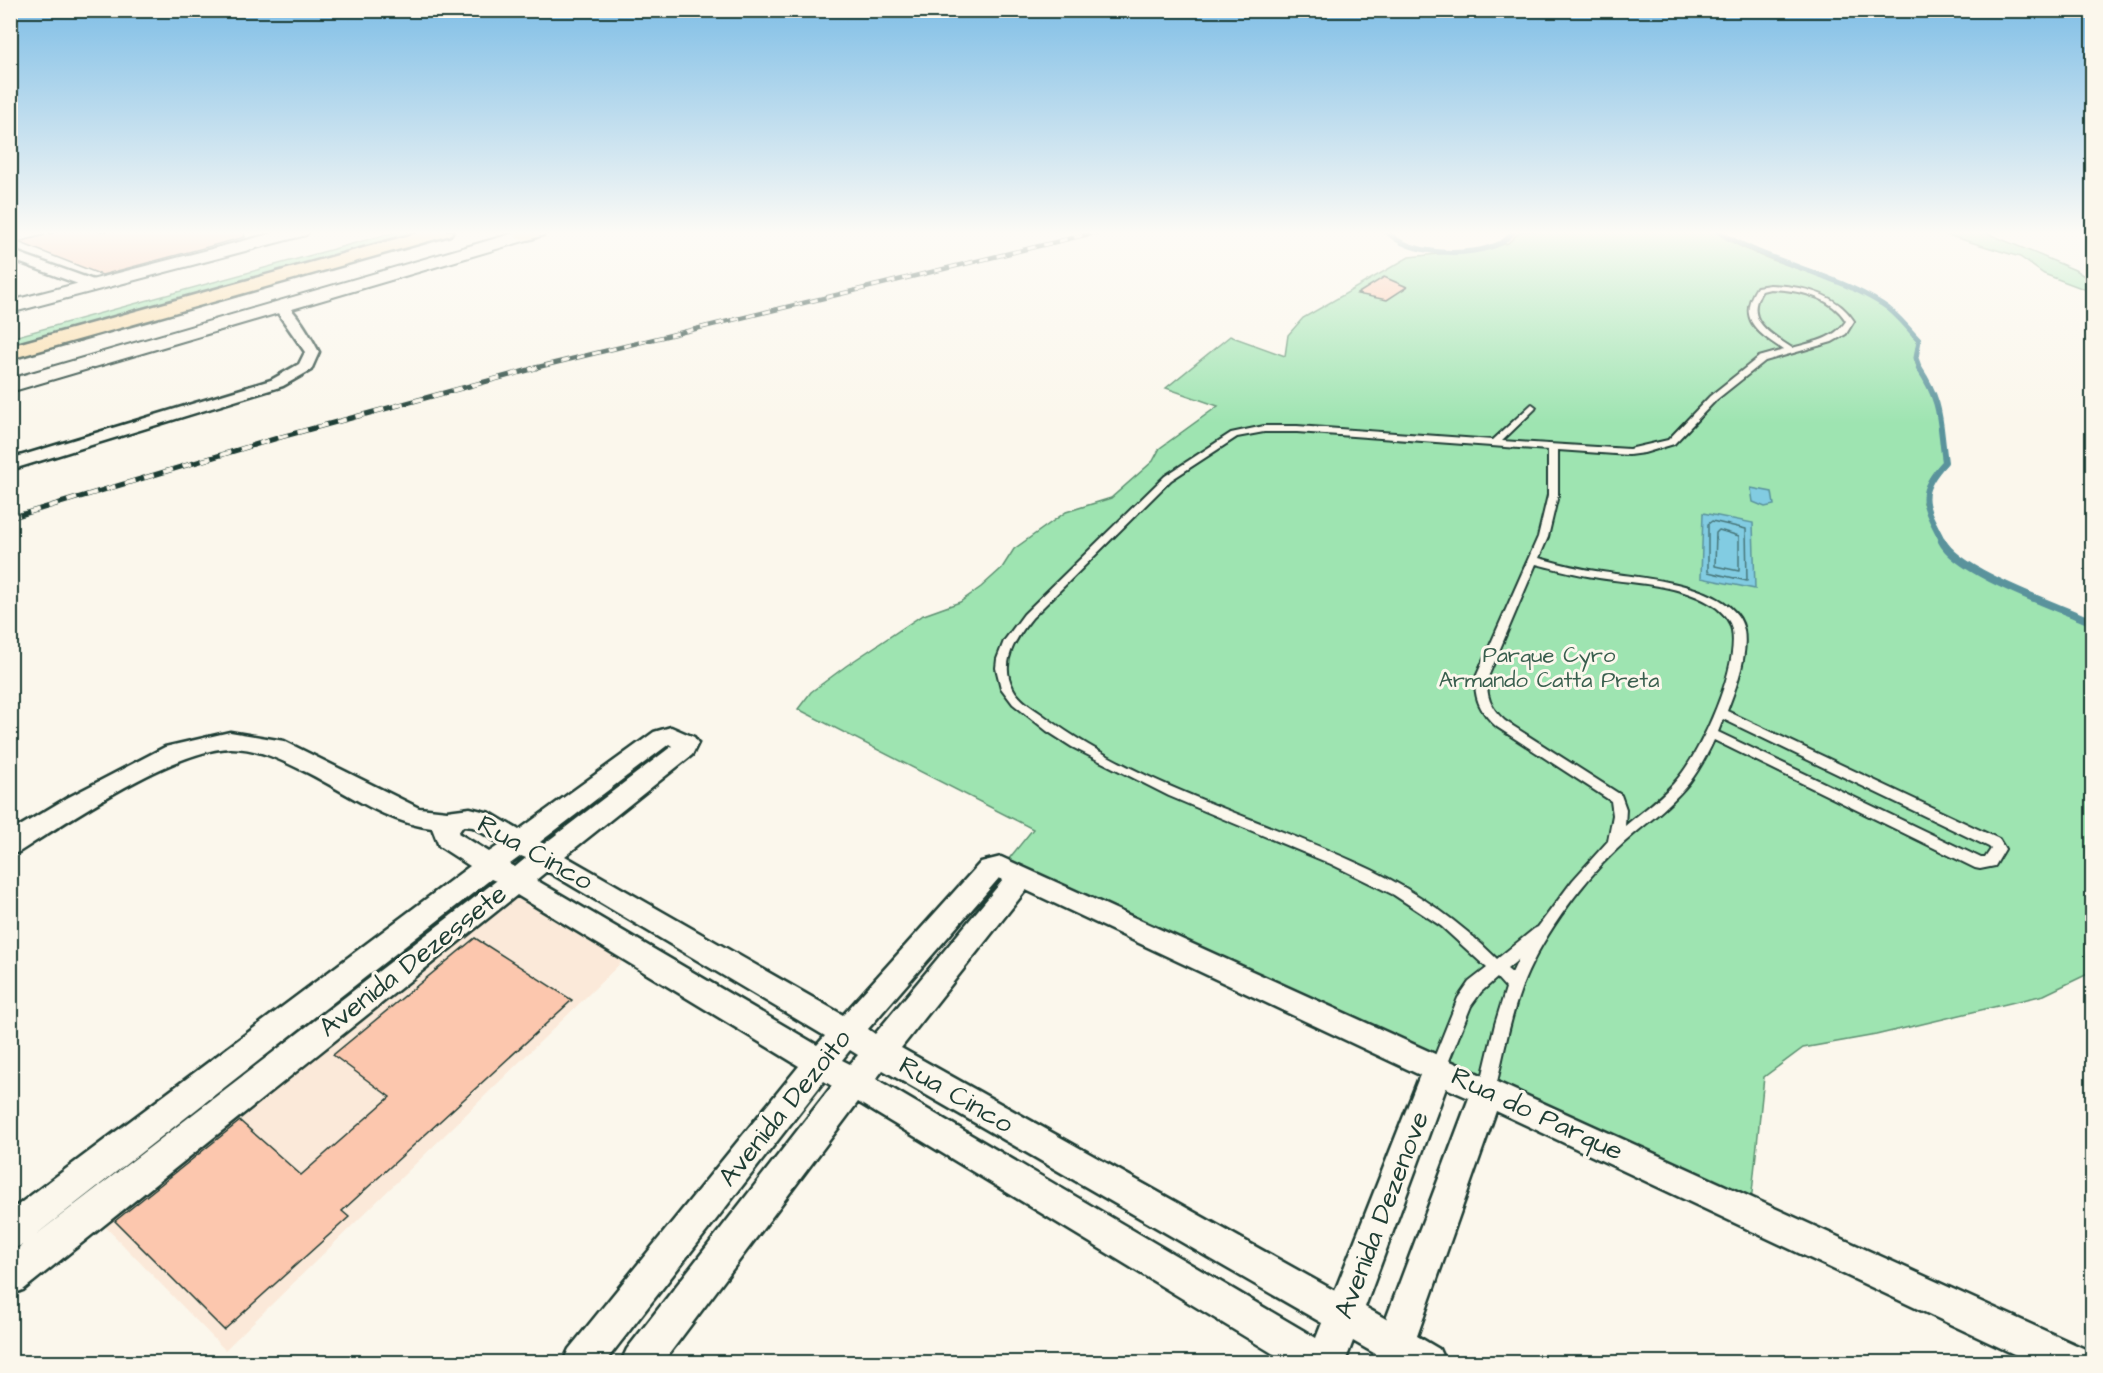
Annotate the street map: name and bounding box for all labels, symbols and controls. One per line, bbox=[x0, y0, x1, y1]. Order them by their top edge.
park label: Parque Cyro Armando Catta Preta bbox=[1439, 640, 1659, 696]
street label: Rua Cinco bbox=[470, 806, 600, 900]
street label: Avenida Dezessete bbox=[311, 875, 515, 1047]
street label: Avenida Dezoito bbox=[710, 1021, 860, 1195]
street label: Rua Cinco bbox=[892, 1047, 1020, 1143]
street label: Rua do Parque bbox=[1445, 1058, 1629, 1170]
street label: Avenida Dezenove bbox=[1325, 1106, 1439, 1324]

